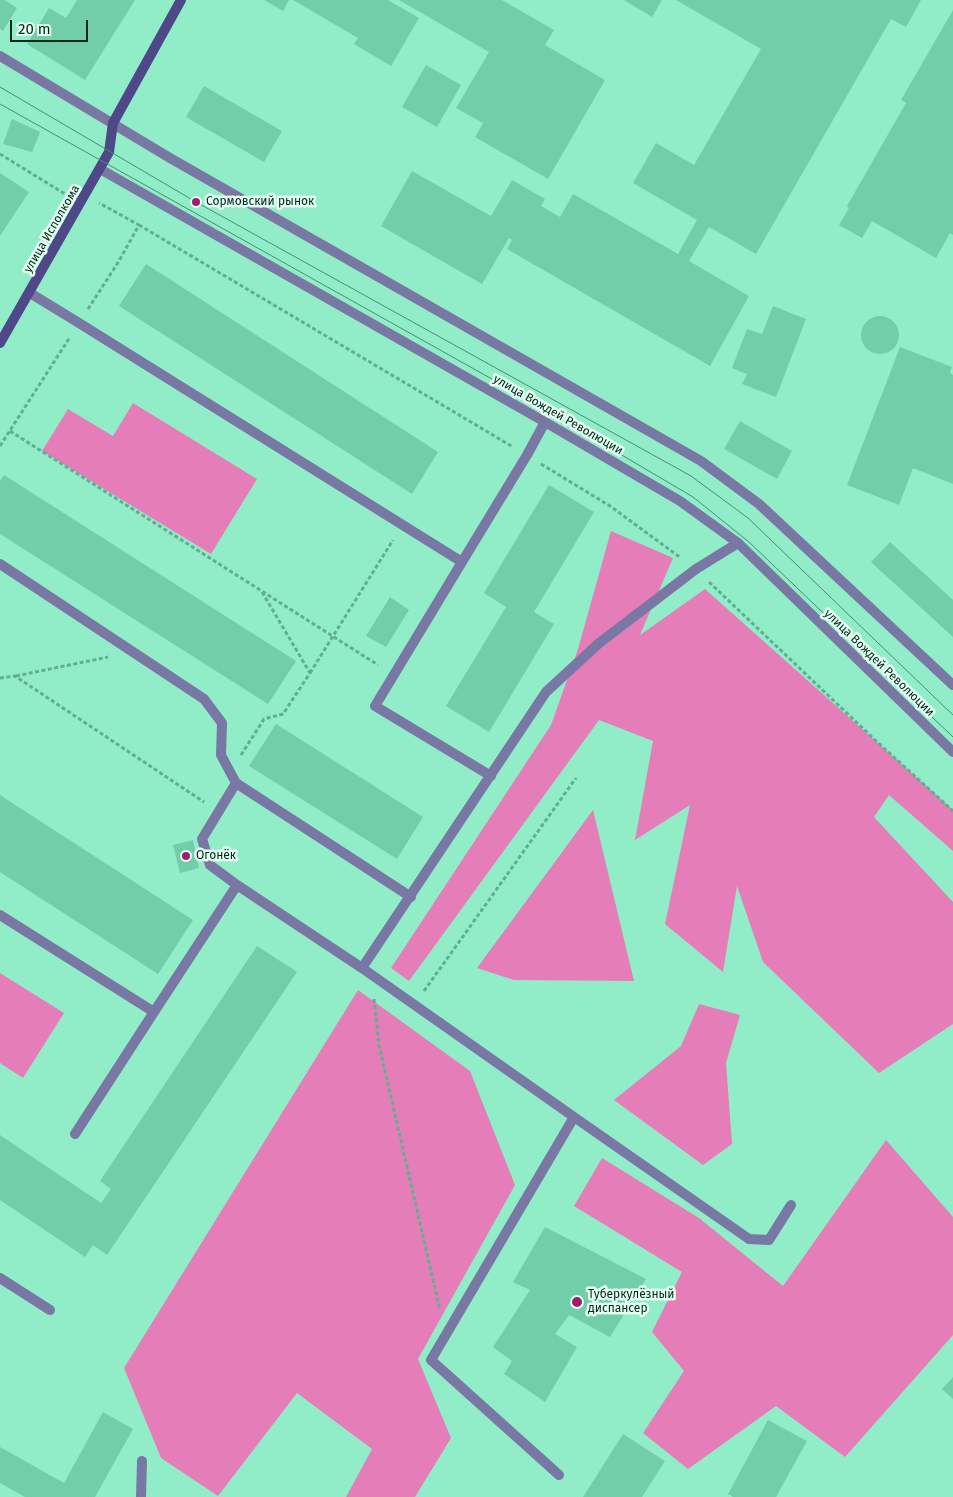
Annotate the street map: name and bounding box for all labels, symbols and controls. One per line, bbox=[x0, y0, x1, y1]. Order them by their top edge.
scale bar bbox=[12, 10, 90, 42]
text: 20 m bbox=[18, 20, 51, 38]
street label: улица Исполкома bbox=[21, 182, 83, 276]
place label: Сормовский рынок bbox=[206, 195, 314, 209]
marker: Сормовский рынок bbox=[190, 196, 202, 208]
street label: улица Вождей Революции bbox=[491, 372, 625, 458]
street label: улица Вождей Революции bbox=[821, 607, 937, 719]
place label: Огонёк bbox=[196, 849, 236, 863]
marker: Огонёк bbox=[180, 850, 192, 862]
place label: Туберкулёзный диспансер bbox=[588, 1288, 675, 1316]
marker: Туберкулёзный диспансер bbox=[570, 1295, 584, 1309]

